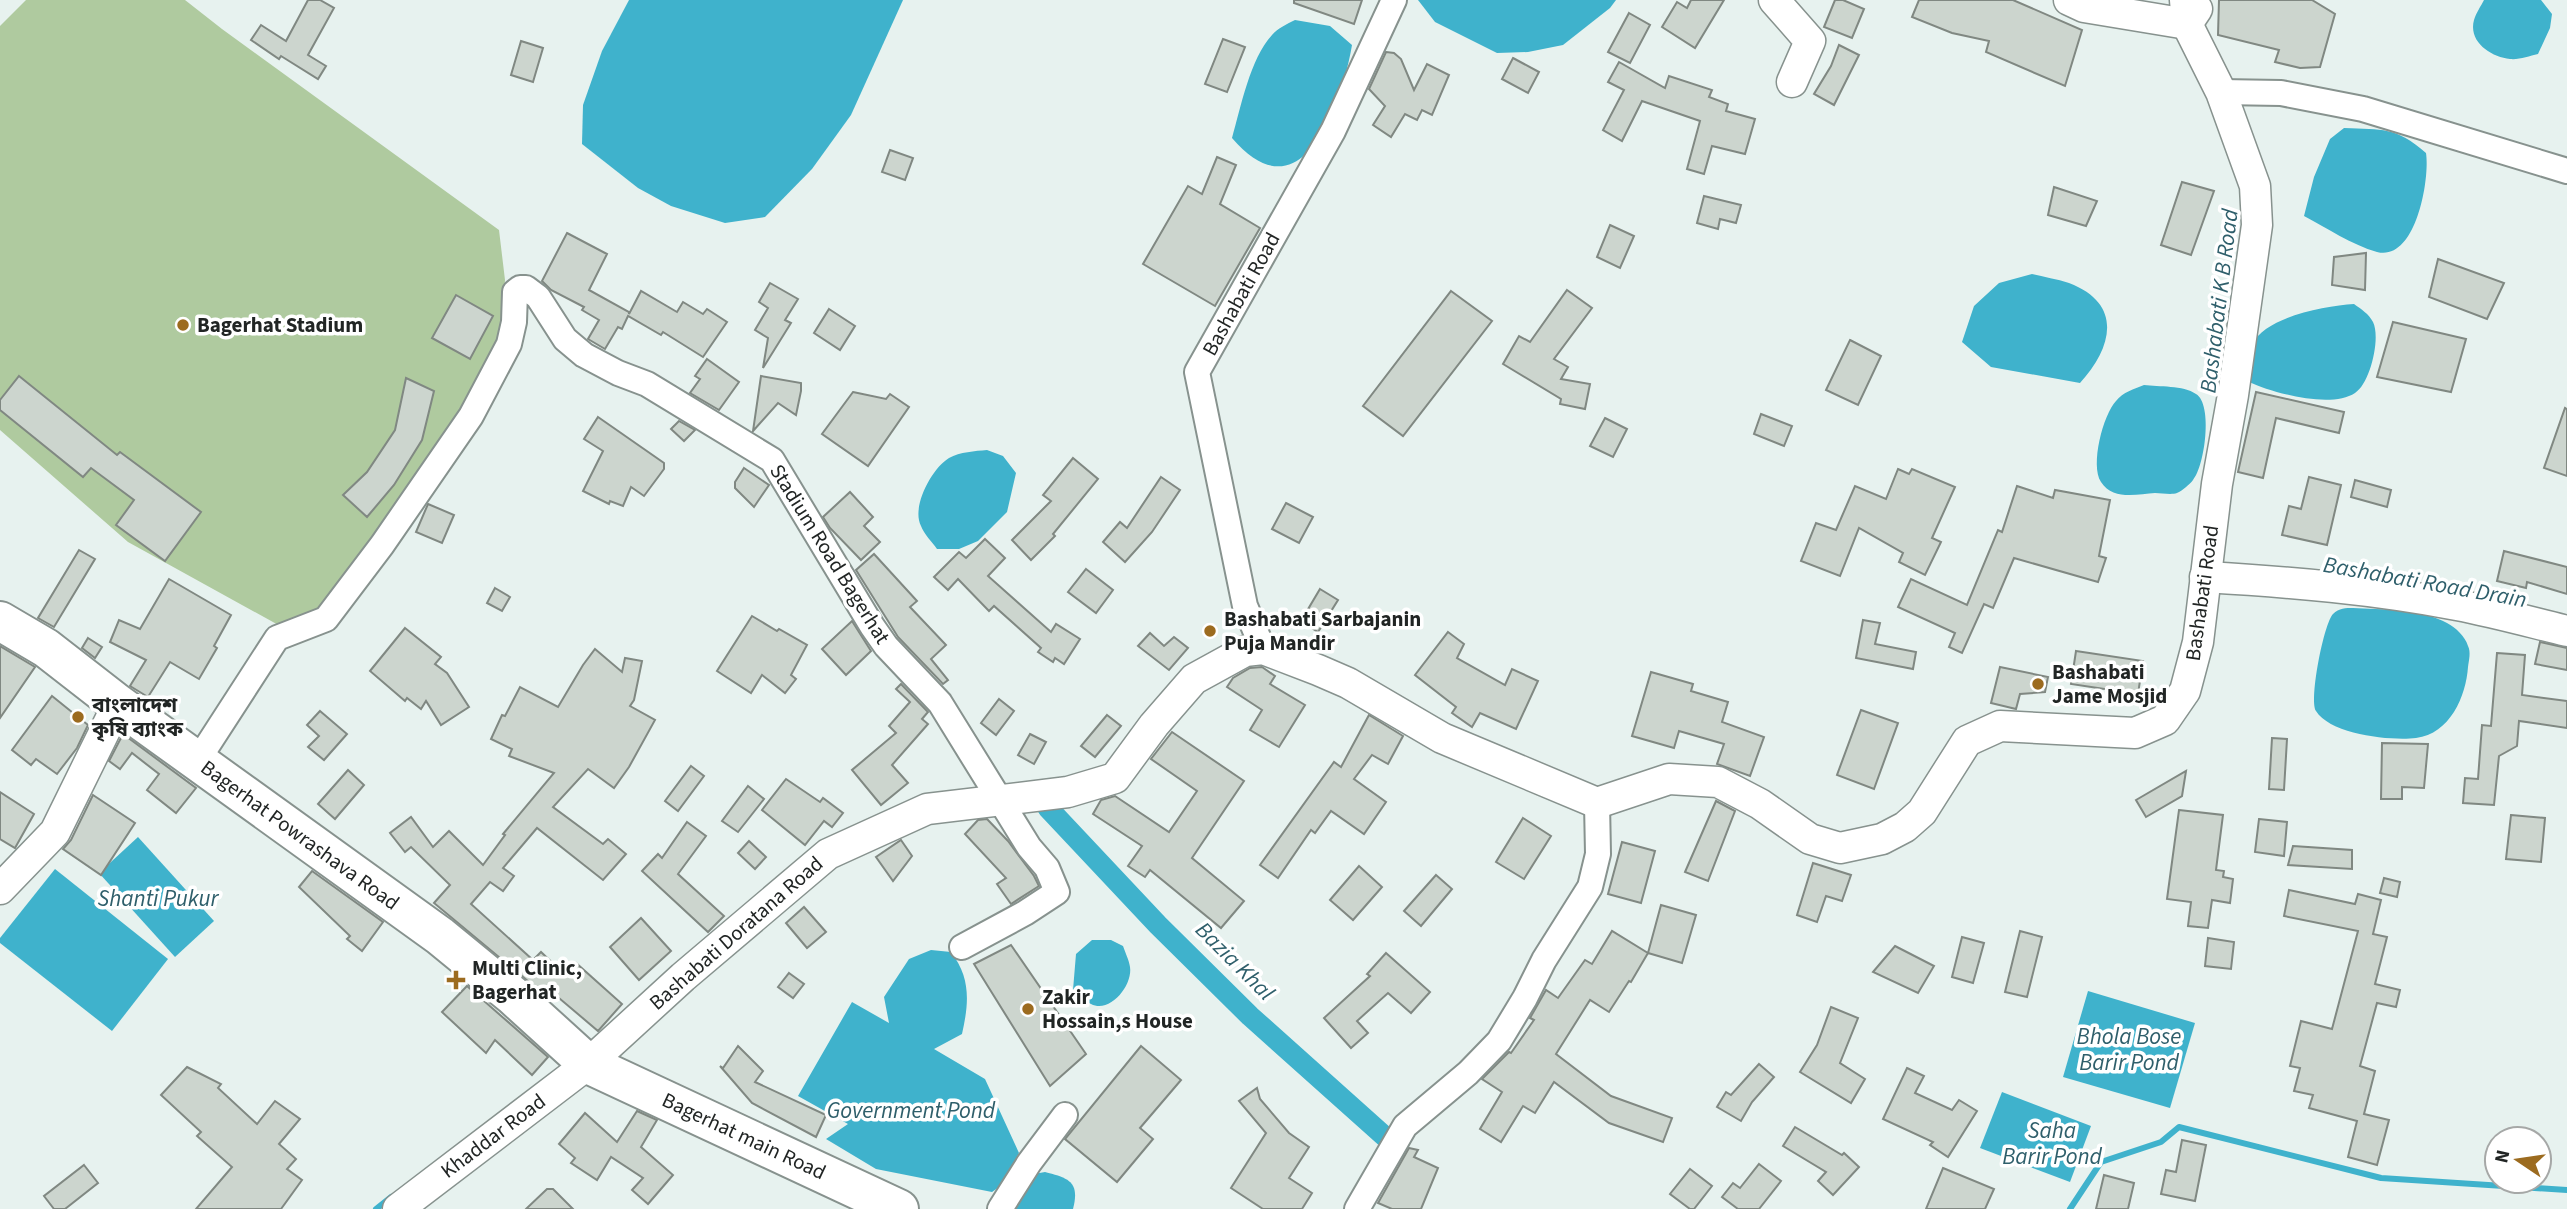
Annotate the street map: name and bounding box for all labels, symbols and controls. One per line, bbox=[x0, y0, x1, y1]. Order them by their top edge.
water label: Bashabati K B Road bbox=[2191, 206, 2247, 395]
street label: Bashabati Road bbox=[1195, 227, 1287, 361]
place label: Bagerhat Stadium bbox=[197, 310, 363, 340]
marker: Bagerhat Stadium bbox=[175, 317, 191, 333]
street label: Stadium Road Bagerhat bbox=[762, 458, 898, 650]
street label: Bashabati Road bbox=[2178, 523, 2226, 663]
water label: Bashabati Road Drain bbox=[2321, 548, 2529, 616]
place label: Bashabati Sarbajanin Puja Mandir bbox=[1224, 604, 1421, 658]
marker: Bashabati Sarbajanin Puja Mandir bbox=[1202, 623, 1218, 639]
place label: Bashabati Jame Mosjid bbox=[2052, 657, 2167, 711]
marker: Bashabati Jame Mosjid bbox=[2030, 676, 2046, 692]
place label: বাংলাদেশ কৃষি ব্যাংক bbox=[91, 690, 184, 744]
marker: বাংলাদেশ কৃষি ব্যাংক bbox=[70, 709, 86, 725]
street label: Bagerhat Powrashava Road bbox=[194, 753, 406, 917]
street label: Bashabati Doratana Road bbox=[642, 849, 830, 1017]
water label: Shanti Pukur bbox=[98, 882, 220, 915]
water label: Bazia Khal bbox=[1188, 914, 1282, 1008]
place label: Multi Clinic, Bagerhat bbox=[472, 953, 582, 1007]
marker: Multi Clinic, Bagerhat bbox=[446, 970, 466, 990]
place label: Zakir Hossain,s House bbox=[1042, 982, 1193, 1036]
marker: Zakir Hossain,s House bbox=[1020, 1001, 1036, 1017]
water label: Bhola Bose Barir Pond bbox=[2077, 1020, 2181, 1079]
street label: Bagerhat main Road bbox=[657, 1085, 831, 1187]
street label: Khaddar Road bbox=[434, 1087, 552, 1185]
water label: Government Pond bbox=[827, 1094, 996, 1127]
water label: Saha Barir Pond bbox=[2002, 1114, 2103, 1173]
north arrow bbox=[2483, 1125, 2553, 1195]
text: N bbox=[2488, 1147, 2517, 1166]

